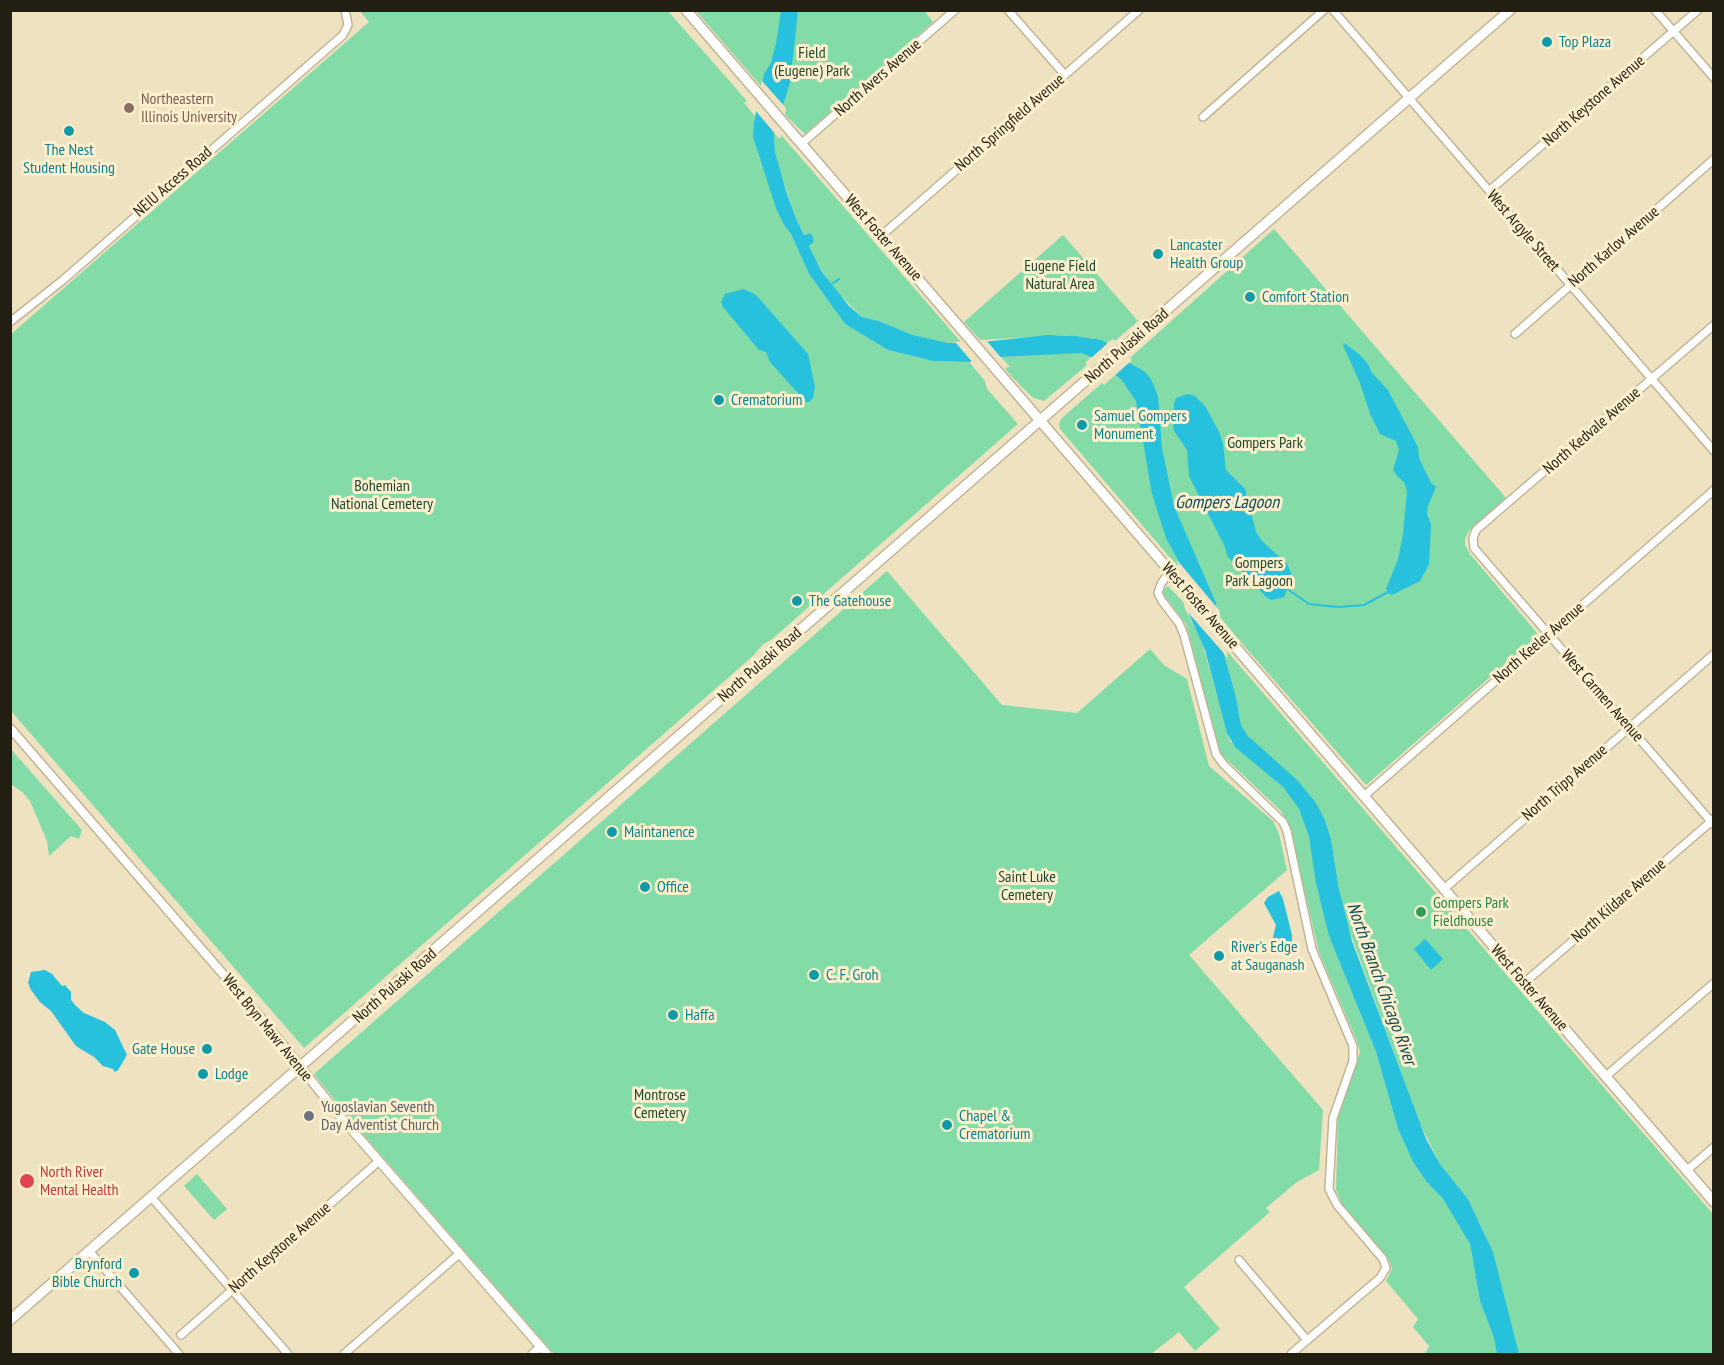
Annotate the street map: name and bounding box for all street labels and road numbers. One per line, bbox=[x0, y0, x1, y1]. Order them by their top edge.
street label: North Avers Avenue bbox=[831, 35, 925, 121]
street label: North Keystone Avenue bbox=[1539, 51, 1649, 151]
street label: North Springfield Avenue bbox=[951, 70, 1069, 176]
street label: NEIU Access Road bbox=[130, 143, 216, 221]
street label: West Argyle Street bbox=[1482, 186, 1564, 276]
street label: West Foster Avenue bbox=[840, 191, 926, 285]
street label: North Karlov Avenue bbox=[1565, 202, 1663, 292]
street label: North Pulaski Road bbox=[1081, 304, 1173, 388]
street label: North Kedvale Avenue bbox=[1539, 383, 1645, 479]
street label: West Foster Avenue bbox=[1157, 559, 1243, 653]
street label: North Keeler Avenue bbox=[1490, 598, 1588, 688]
street label: North Pulaski Road bbox=[714, 623, 806, 707]
street label: West Carmen Avenue bbox=[1557, 646, 1647, 746]
street label: North Tripp Avenue bbox=[1518, 741, 1612, 825]
street label: North Kildare Avenue bbox=[1568, 855, 1670, 947]
street label: West Foster Avenue bbox=[1486, 941, 1572, 1035]
street label: North Pulaski Road bbox=[349, 944, 441, 1028]
street label: West Bryn Mawr Avenue bbox=[218, 970, 316, 1086]
street label: North Keystone Avenue bbox=[225, 1198, 335, 1298]

